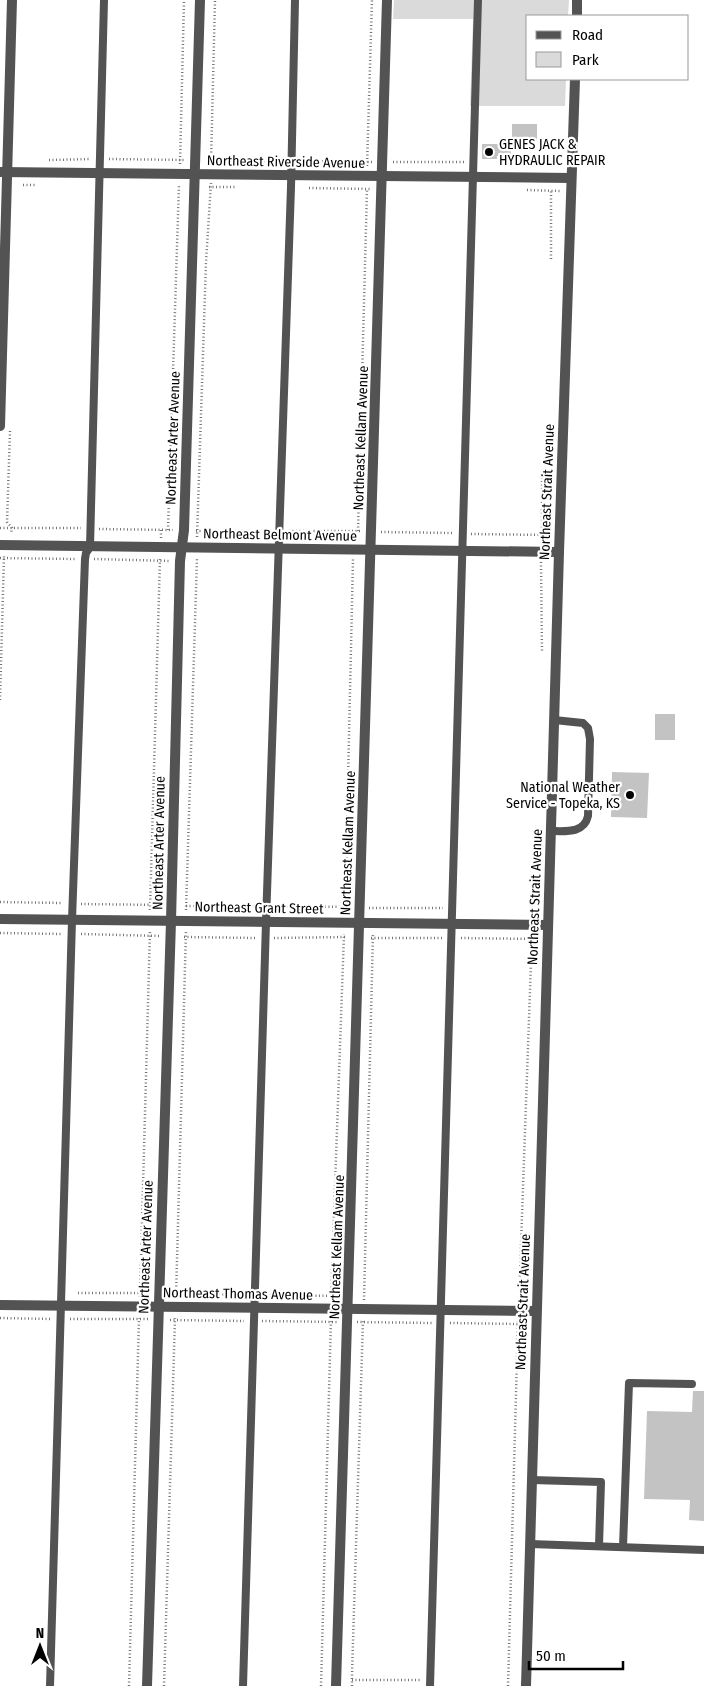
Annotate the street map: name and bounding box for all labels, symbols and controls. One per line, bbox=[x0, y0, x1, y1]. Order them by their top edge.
legend bbox=[526, 15, 689, 80]
text: Road bbox=[572, 26, 603, 44]
text: Park bbox=[572, 51, 599, 69]
place label: GENES JACK & HYDRAULIC REPAIR bbox=[499, 136, 606, 169]
marker: GENES JACK & HYDRAULIC REPAIR bbox=[483, 146, 495, 158]
street label: Northeast Riverside Avenue bbox=[207, 152, 365, 172]
street label: Northeast Kellam Avenue bbox=[350, 365, 372, 511]
street label: Northeast Arter Avenue bbox=[162, 371, 184, 505]
street label: Northeast Strait Avenue bbox=[536, 423, 558, 560]
street label: Northeast Belmont Avenue bbox=[203, 525, 357, 545]
street label: Northeast Kellam Avenue bbox=[337, 770, 359, 916]
street label: Northeast Arter Avenue bbox=[149, 776, 169, 910]
place label: National Weather Service - Topeka, KS bbox=[506, 779, 620, 812]
marker: National Weather Service - Topeka, KS bbox=[624, 789, 636, 801]
street label: Northeast Strait Avenue bbox=[524, 828, 546, 965]
street label: Northeast Grant Street bbox=[194, 898, 324, 918]
street label: Northeast Kellam Avenue bbox=[326, 1174, 348, 1320]
street label: Northeast Arter Avenue bbox=[135, 1180, 157, 1314]
street label: Northeast Strait Avenue bbox=[512, 1233, 534, 1370]
street label: Northeast Thomas Avenue bbox=[163, 1284, 313, 1304]
north arrow bbox=[15, 1621, 65, 1671]
text: N bbox=[36, 1625, 44, 1642]
scale bar bbox=[529, 1638, 623, 1670]
text: 50 m bbox=[536, 1647, 566, 1665]

